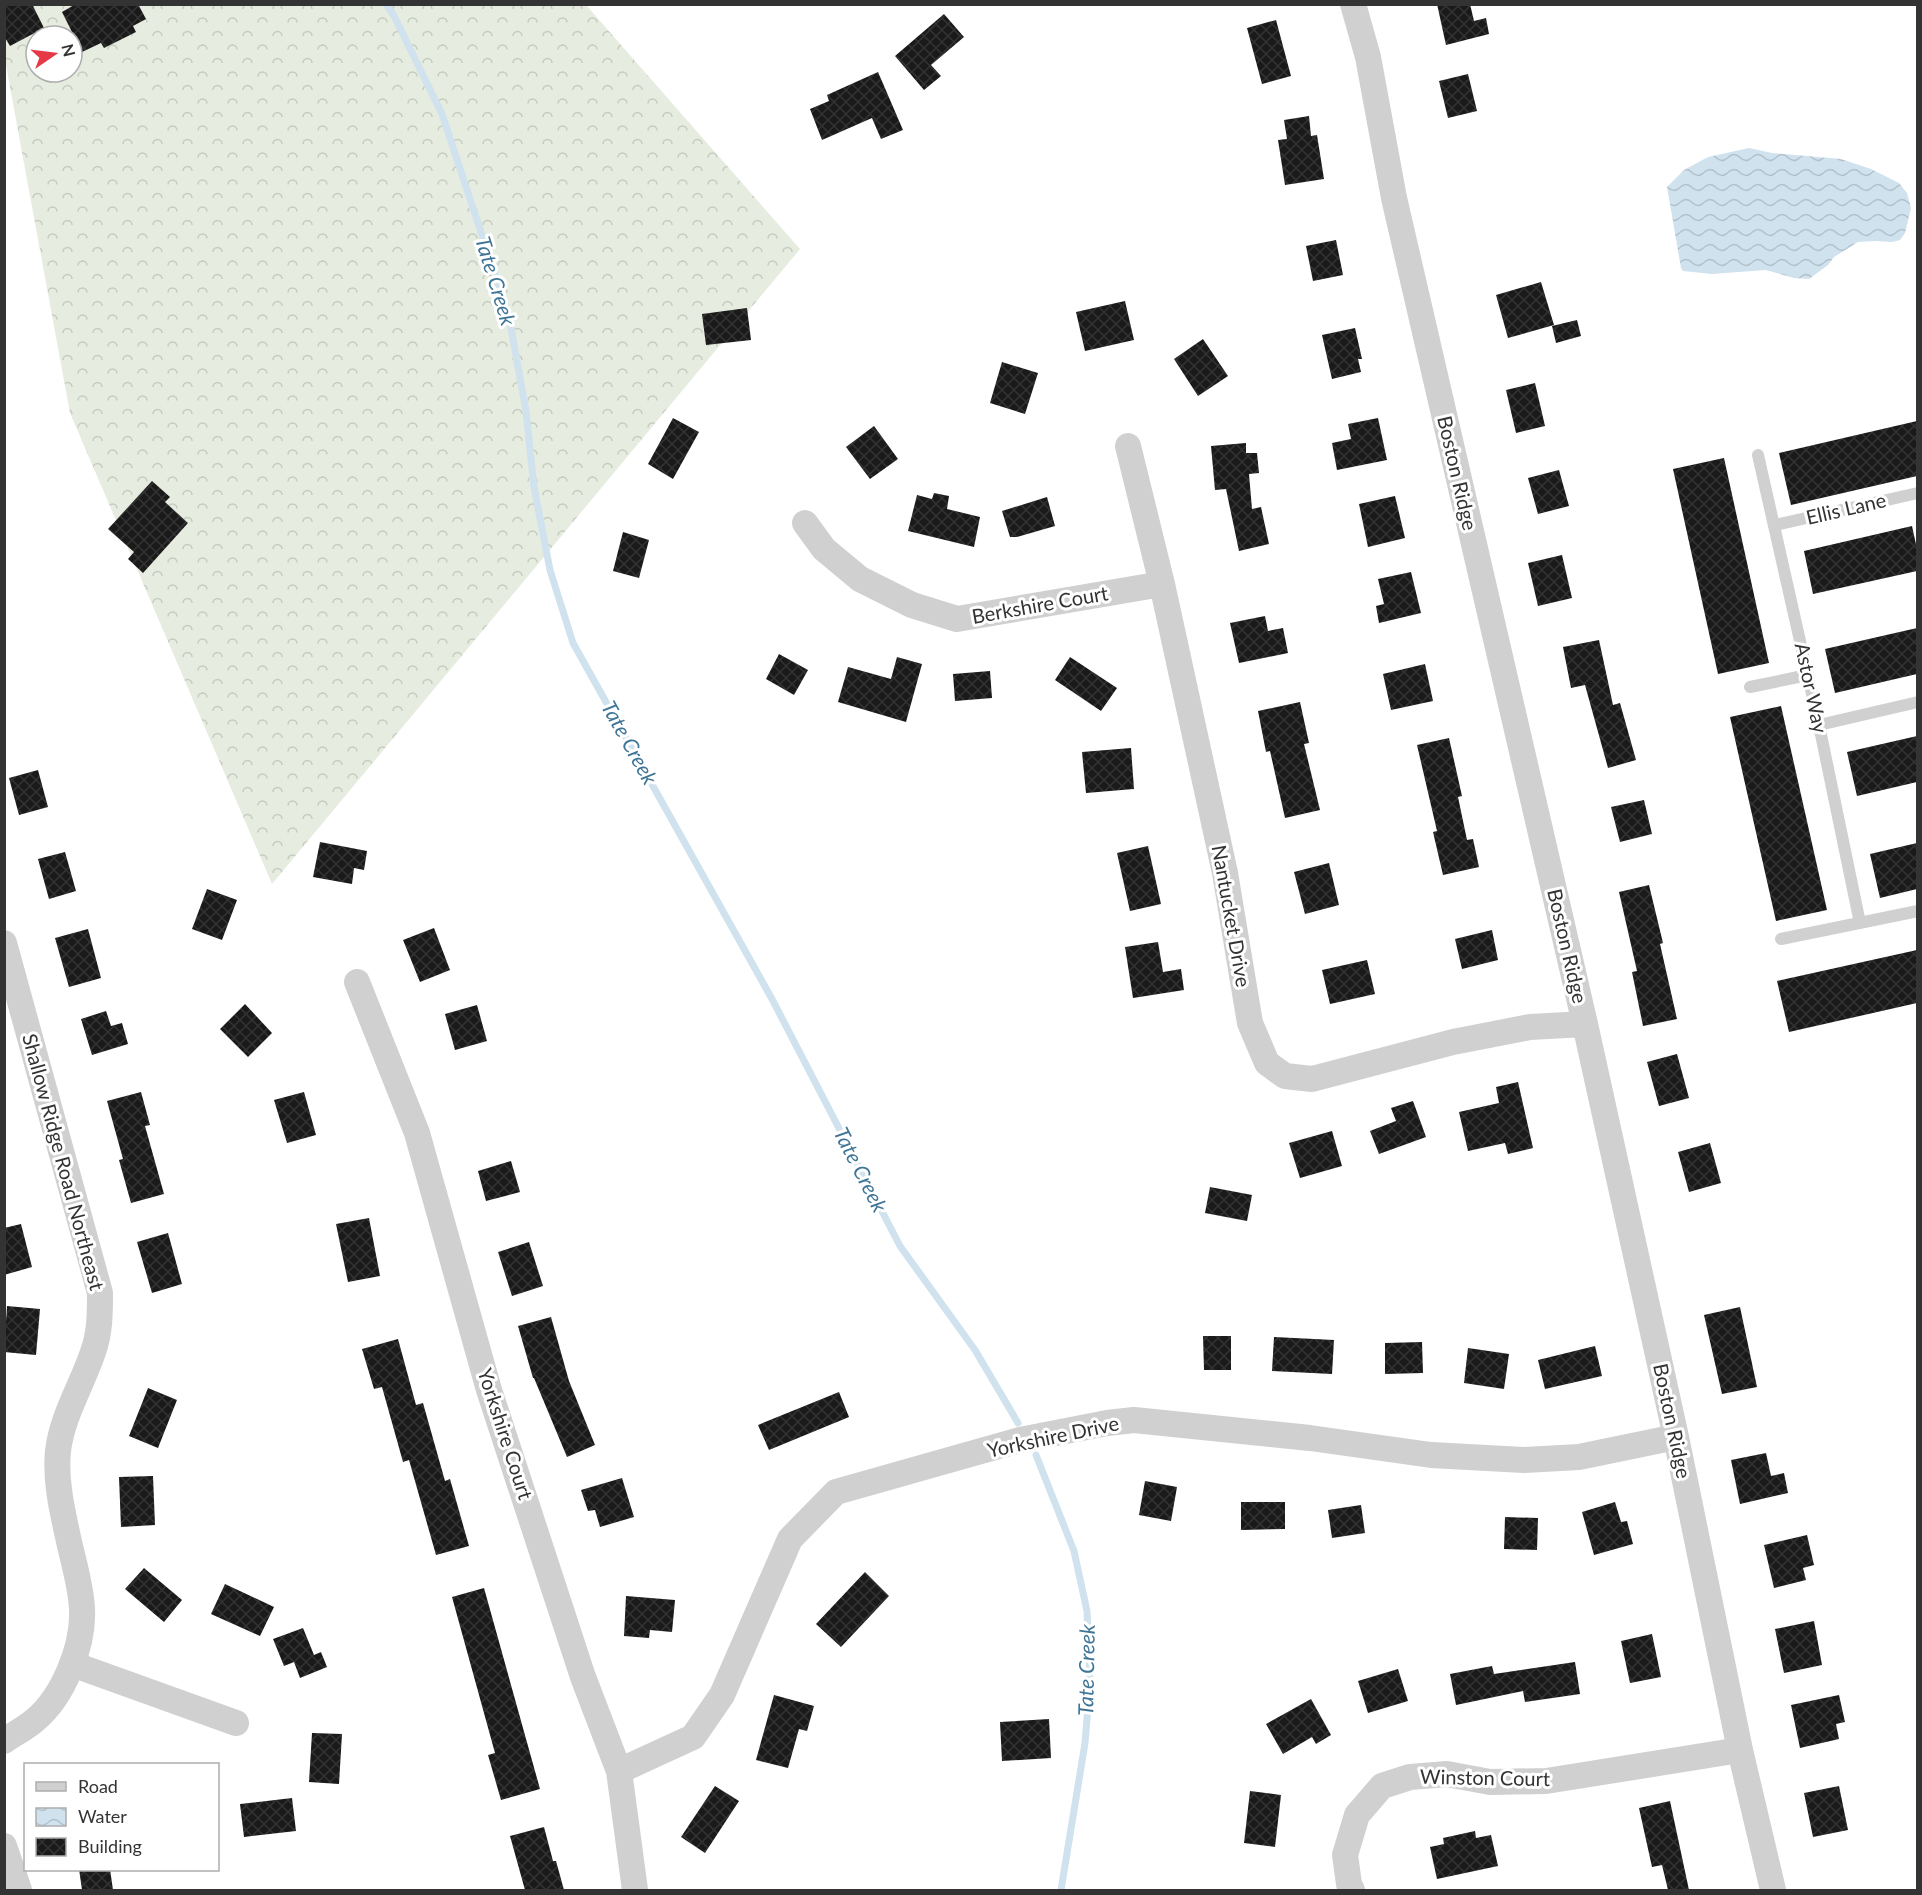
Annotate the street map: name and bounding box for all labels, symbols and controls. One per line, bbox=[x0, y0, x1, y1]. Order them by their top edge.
north arrow bbox=[24, 24, 84, 84]
text: N bbox=[58, 42, 80, 59]
water label: Tate Creek bbox=[471, 233, 522, 329]
street label: Boston Ridge bbox=[1433, 413, 1483, 532]
street label: Ellis Lane bbox=[1803, 487, 1888, 529]
street label: Berkshire Court bbox=[970, 580, 1110, 628]
street label: Astor Way bbox=[1791, 640, 1833, 736]
water label: Tate Creek bbox=[597, 696, 664, 789]
street label: Nantucket Drive bbox=[1208, 843, 1256, 989]
street label: Boston Ridge bbox=[1543, 886, 1593, 1005]
street label: Shallow Ridge Road Northeast bbox=[18, 1031, 110, 1293]
water label: Tate Creek bbox=[829, 1123, 894, 1217]
street label: Boston Ridge bbox=[1649, 1361, 1697, 1480]
street label: Yorkshire Court bbox=[473, 1365, 538, 1502]
street label: Yorkshire Drive bbox=[985, 1410, 1121, 1462]
water label: Tate Creek bbox=[1072, 1623, 1099, 1716]
legend bbox=[24, 1763, 219, 1871]
street label: Winston Court bbox=[1420, 1764, 1550, 1790]
text: Road bbox=[78, 1775, 118, 1797]
text: Water bbox=[78, 1805, 127, 1827]
text: Building bbox=[78, 1835, 142, 1857]

